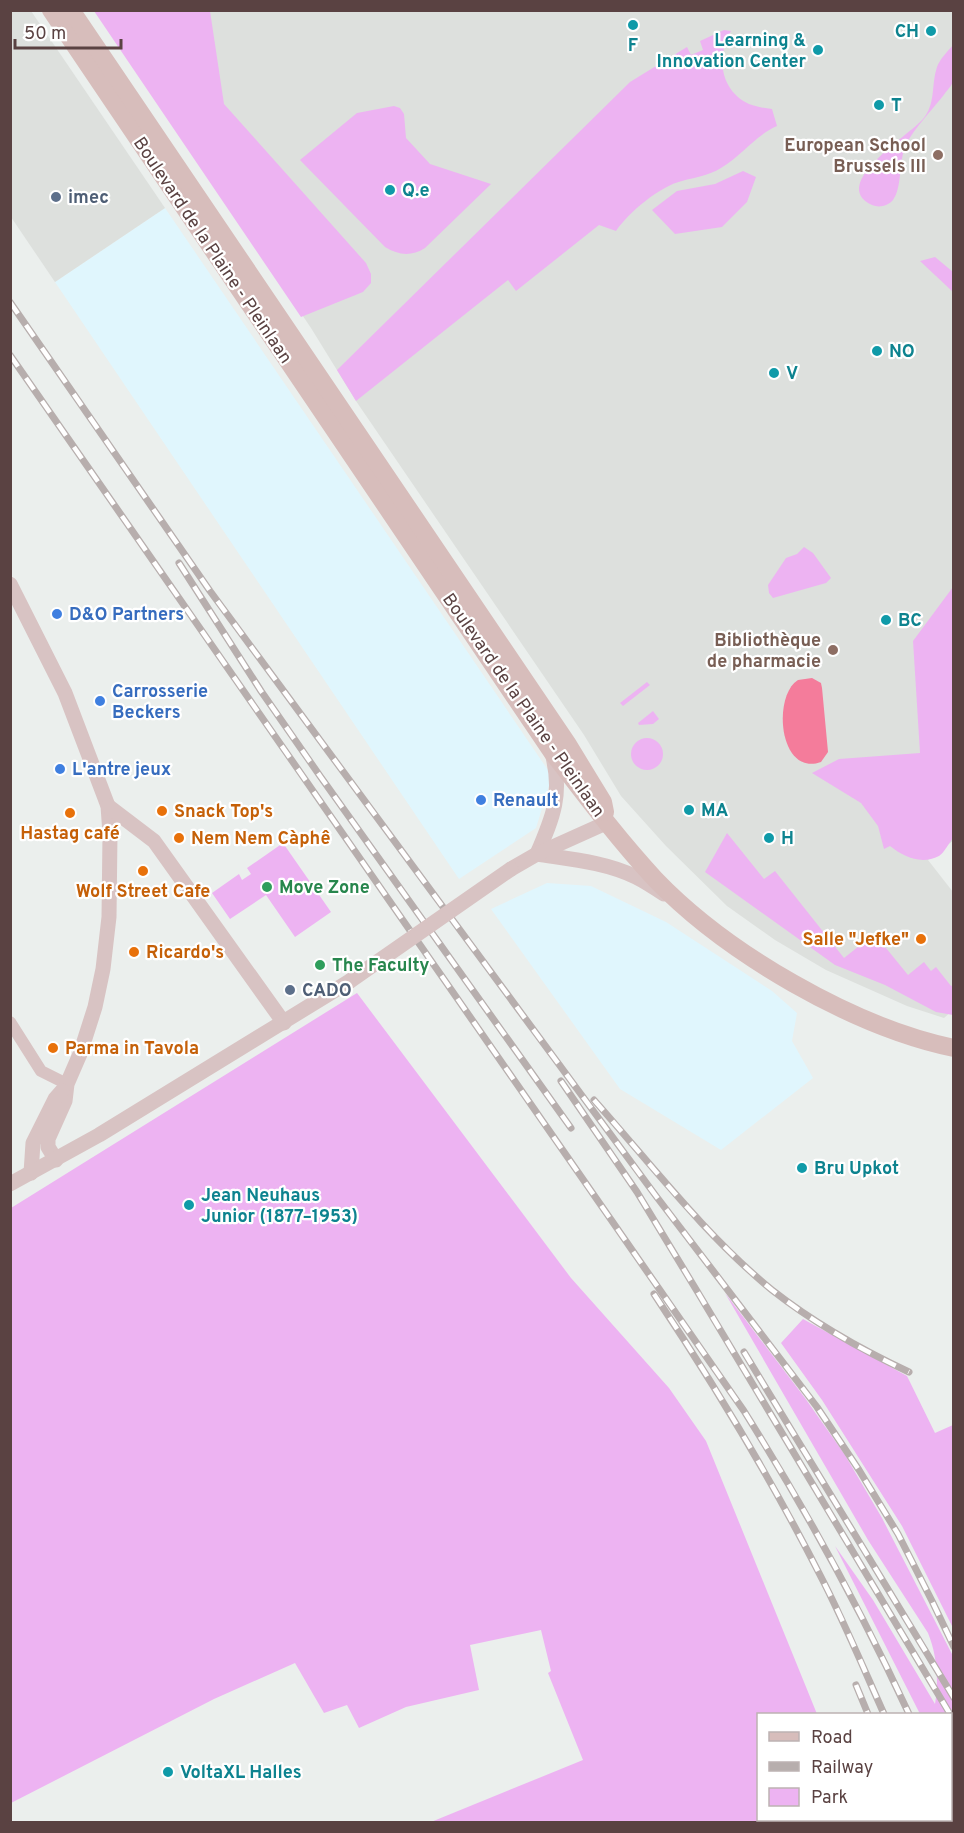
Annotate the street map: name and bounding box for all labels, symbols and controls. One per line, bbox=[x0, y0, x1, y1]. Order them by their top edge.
scale bar bbox=[15, 12, 122, 50]
marker: F bbox=[626, 18, 640, 32]
place label: CH bbox=[895, 21, 919, 44]
text: 50 m bbox=[24, 23, 66, 46]
marker: CH bbox=[924, 24, 938, 38]
place label: Learning & Innovation Center bbox=[656, 30, 806, 74]
place label: F bbox=[628, 35, 638, 58]
marker: Learning & Innovation Center bbox=[811, 43, 825, 57]
place label: T bbox=[891, 95, 902, 118]
marker: T bbox=[872, 98, 886, 112]
street label: Boulevard de la Plaine - Pleinlaan bbox=[127, 133, 296, 369]
place label: European School Brussels III bbox=[784, 135, 926, 179]
marker: European School Brussels III bbox=[931, 148, 945, 162]
place label: Q.e bbox=[402, 180, 429, 203]
marker: Q.e bbox=[383, 183, 397, 197]
place label: imec bbox=[68, 187, 109, 210]
marker: imec bbox=[49, 190, 63, 204]
place label: NO bbox=[889, 341, 915, 364]
marker: NO bbox=[870, 344, 884, 358]
place label: V bbox=[786, 363, 798, 386]
marker: V bbox=[767, 366, 781, 380]
street label: Boulevard de la Plaine - Pleinlaan bbox=[436, 589, 609, 822]
place label: D&O Partners bbox=[69, 604, 184, 627]
marker: D&O Partners bbox=[50, 607, 64, 621]
place label: BC bbox=[898, 610, 922, 633]
marker: BC bbox=[879, 613, 893, 627]
place label: Bibliothèque de pharmacie bbox=[707, 630, 821, 674]
marker: Bibliothèque de pharmacie bbox=[826, 643, 840, 657]
place label: Carrosserie Beckers bbox=[112, 681, 208, 725]
marker: Carrosserie Beckers bbox=[93, 694, 107, 708]
place label: L'antre jeux bbox=[72, 759, 171, 782]
marker: L'antre jeux bbox=[53, 762, 67, 776]
place label: Renault bbox=[493, 790, 559, 813]
marker: Renault bbox=[474, 793, 488, 807]
place label: MA bbox=[701, 800, 728, 823]
place label: Snack Top's bbox=[174, 801, 273, 824]
marker: MA bbox=[682, 803, 696, 817]
marker: Snack Top's bbox=[155, 804, 169, 818]
marker: Hastag café bbox=[63, 806, 77, 820]
place label: Hastag café bbox=[20, 823, 120, 846]
place label: Nem Nem Càphê bbox=[191, 828, 330, 851]
place label: H bbox=[781, 828, 794, 851]
marker: Nem Nem Càphê bbox=[172, 831, 186, 845]
marker: H bbox=[762, 831, 776, 845]
marker: Wolf Street Cafe bbox=[136, 864, 150, 878]
place label: Move Zone bbox=[279, 877, 370, 900]
marker: Move Zone bbox=[260, 880, 274, 894]
place label: Wolf Street Cafe bbox=[76, 881, 210, 904]
place label: Salle "Jefke" bbox=[802, 929, 909, 952]
marker: Salle "Jefke" bbox=[914, 932, 928, 946]
place label: Ricardo's bbox=[146, 942, 224, 965]
marker: Ricardo's bbox=[127, 945, 141, 959]
place label: The Faculty bbox=[332, 955, 430, 978]
marker: The Faculty bbox=[313, 958, 327, 972]
place label: CADO bbox=[302, 980, 352, 1003]
marker: CADO bbox=[283, 983, 297, 997]
place label: Parma in Tavola bbox=[65, 1038, 199, 1061]
marker: Parma in Tavola bbox=[46, 1041, 60, 1055]
place label: Bru Upkot bbox=[814, 1158, 899, 1181]
marker: Bru Upkot bbox=[795, 1161, 809, 1175]
place label: Jean Neuhaus Junior (1877–1953) bbox=[201, 1185, 358, 1229]
marker: Jean Neuhaus Junior (1877–1953) bbox=[182, 1198, 196, 1212]
legend bbox=[757, 1713, 952, 1821]
text: Road bbox=[811, 1727, 853, 1750]
text: Railway bbox=[811, 1757, 873, 1780]
place label: VoltaXL Halles bbox=[180, 1762, 302, 1785]
marker: VoltaXL Halles bbox=[161, 1765, 175, 1779]
text: Park bbox=[811, 1787, 848, 1810]

